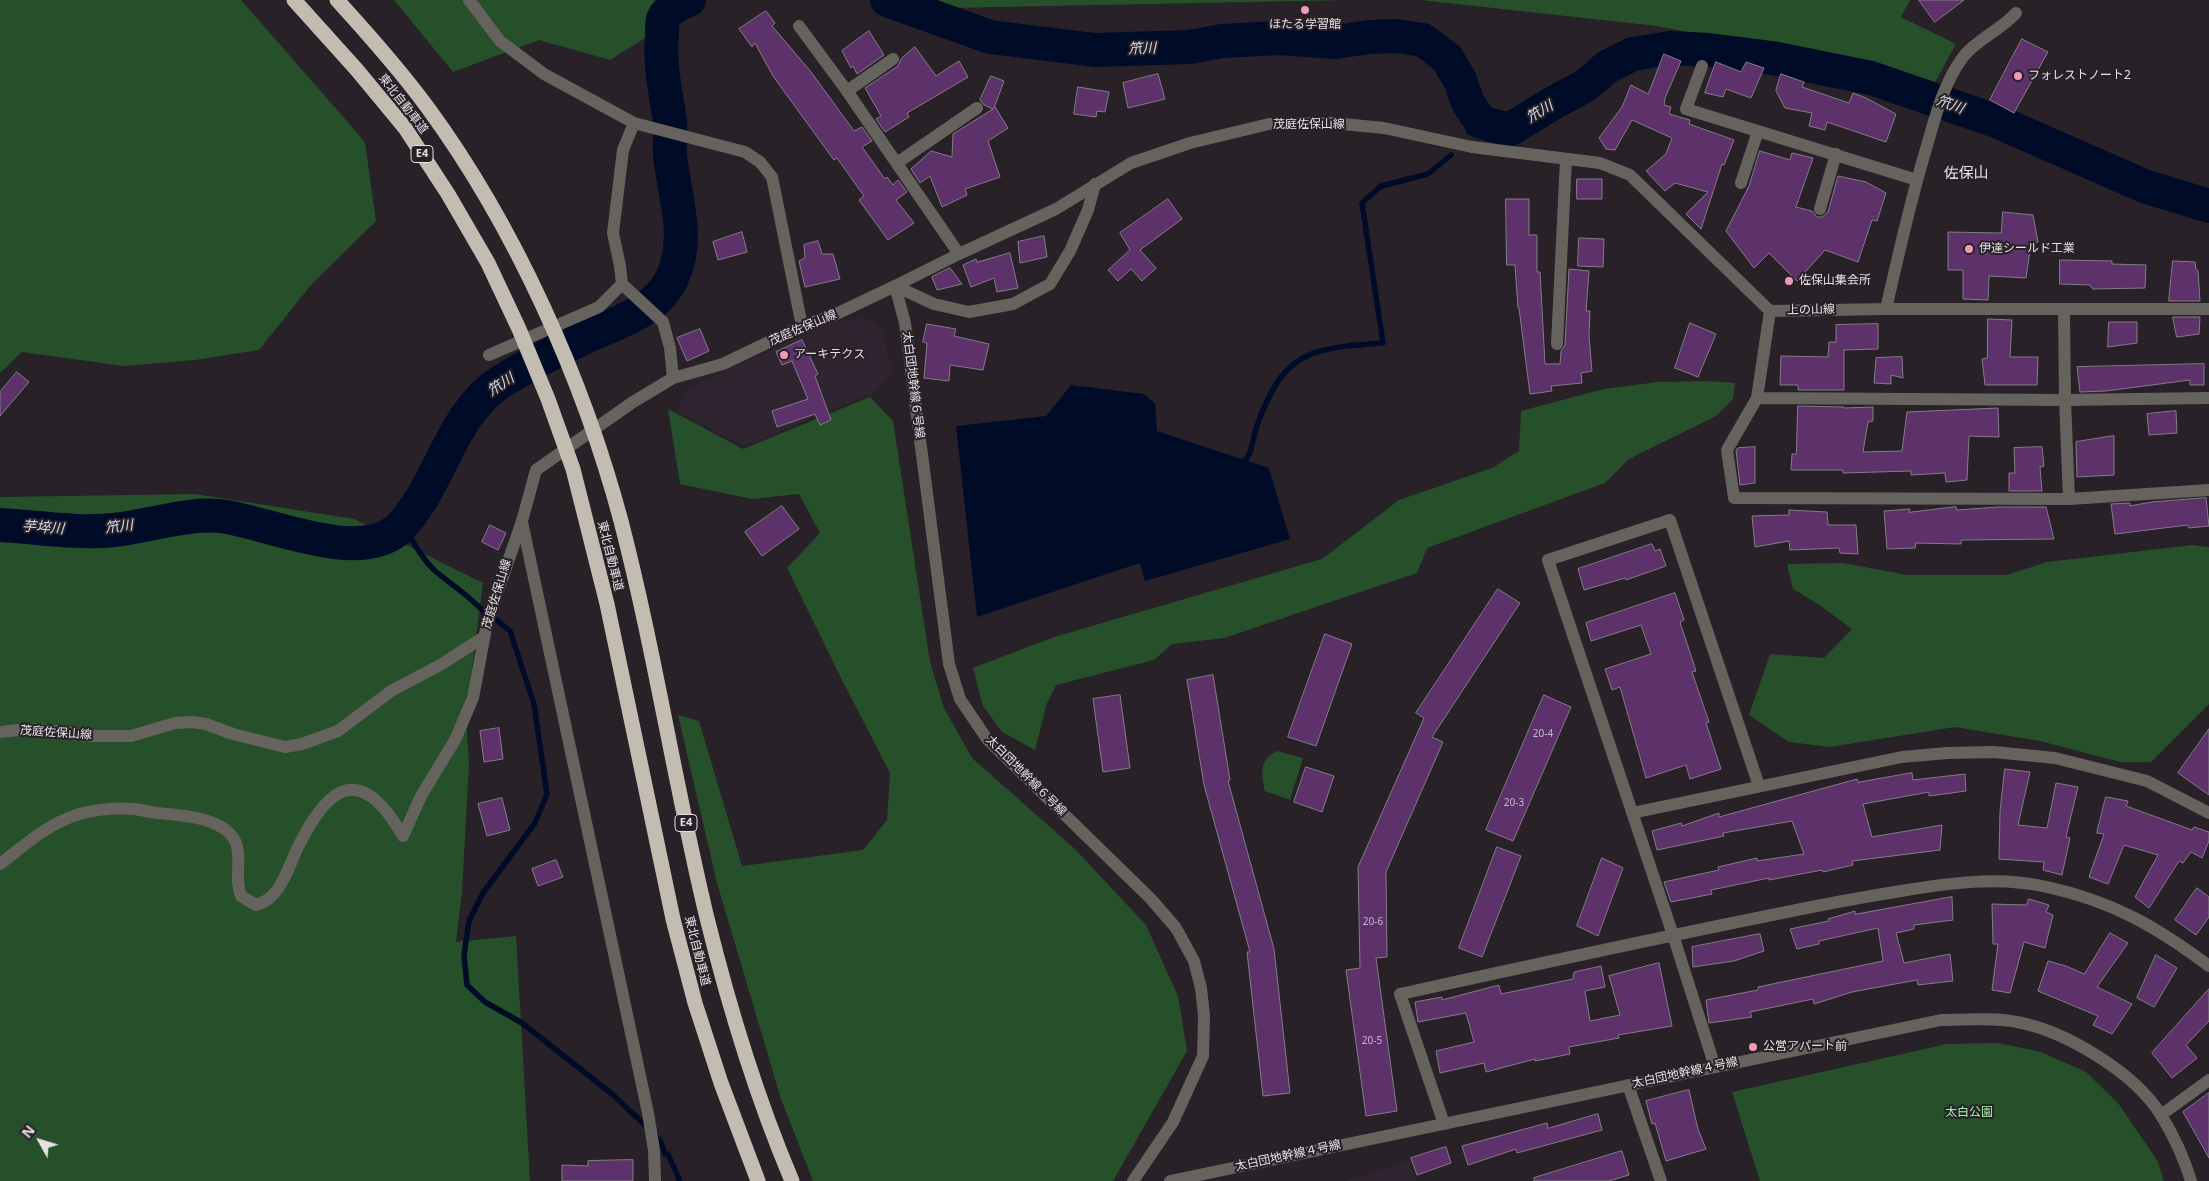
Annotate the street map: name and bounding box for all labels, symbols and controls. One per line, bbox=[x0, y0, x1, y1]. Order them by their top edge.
marker: ほたる学習館 bbox=[1299, 4, 1311, 16]
place label: ほたる学習館 bbox=[1269, 18, 1341, 32]
water label: 笊川 bbox=[1128, 40, 1156, 58]
place label: フォレストノート2 bbox=[2028, 69, 2131, 83]
marker: フォレストノート2 bbox=[2012, 70, 2024, 82]
street label: 東北自動車道 bbox=[375, 71, 431, 137]
water label: 笊川 bbox=[1934, 92, 1966, 118]
water label: 笊川 bbox=[1524, 98, 1556, 126]
street label: 茂庭佐保山線 bbox=[1273, 118, 1345, 132]
road number: E4 bbox=[411, 146, 433, 162]
district label: 佐保山 bbox=[1944, 165, 1988, 183]
place label: 伊達シールド工業 bbox=[1979, 242, 2075, 256]
marker: 伊達シールド工業 bbox=[1963, 243, 1975, 255]
place label: 佐保山集会所 bbox=[1799, 274, 1871, 288]
marker: 佐保山集会所 bbox=[1783, 275, 1795, 287]
street label: 上の山線 bbox=[1787, 302, 1835, 318]
street label: 茂庭佐保山線 bbox=[767, 307, 839, 349]
street label: 太白団地幹線６号線 bbox=[899, 331, 927, 439]
place label: アーキテクス bbox=[794, 348, 865, 362]
marker: アーキテクス bbox=[778, 349, 790, 361]
water label: 笊川 bbox=[485, 370, 517, 400]
water label: 笊川 bbox=[104, 517, 134, 537]
water label: 芋埣川 bbox=[21, 518, 65, 538]
street label: 東北自動車道 bbox=[594, 519, 626, 593]
street label: 茂庭佐保山線 bbox=[480, 557, 514, 631]
street label: 茂庭佐保山線 bbox=[20, 723, 92, 743]
house number: 20-4 bbox=[1533, 728, 1553, 740]
street label: 太白団地幹線６号線 bbox=[983, 733, 1069, 819]
house number: 20-3 bbox=[1504, 797, 1524, 809]
road number: E4 bbox=[675, 814, 697, 831]
street label: 東北自動車道 bbox=[681, 914, 713, 988]
house number: 20-6 bbox=[1363, 916, 1383, 928]
house number: 20-5 bbox=[1362, 1035, 1382, 1047]
place label: 公営アパート前 bbox=[1763, 1040, 1847, 1054]
marker: 公営アパート前 bbox=[1747, 1041, 1759, 1053]
street label: 太白団地幹線４号線 bbox=[1631, 1055, 1739, 1091]
park label: 太白公園 bbox=[1945, 1106, 1993, 1120]
north arrow bbox=[15, 1116, 65, 1166]
text: N bbox=[17, 1121, 39, 1142]
street label: 太白団地幹線４号線 bbox=[1234, 1138, 1342, 1174]

